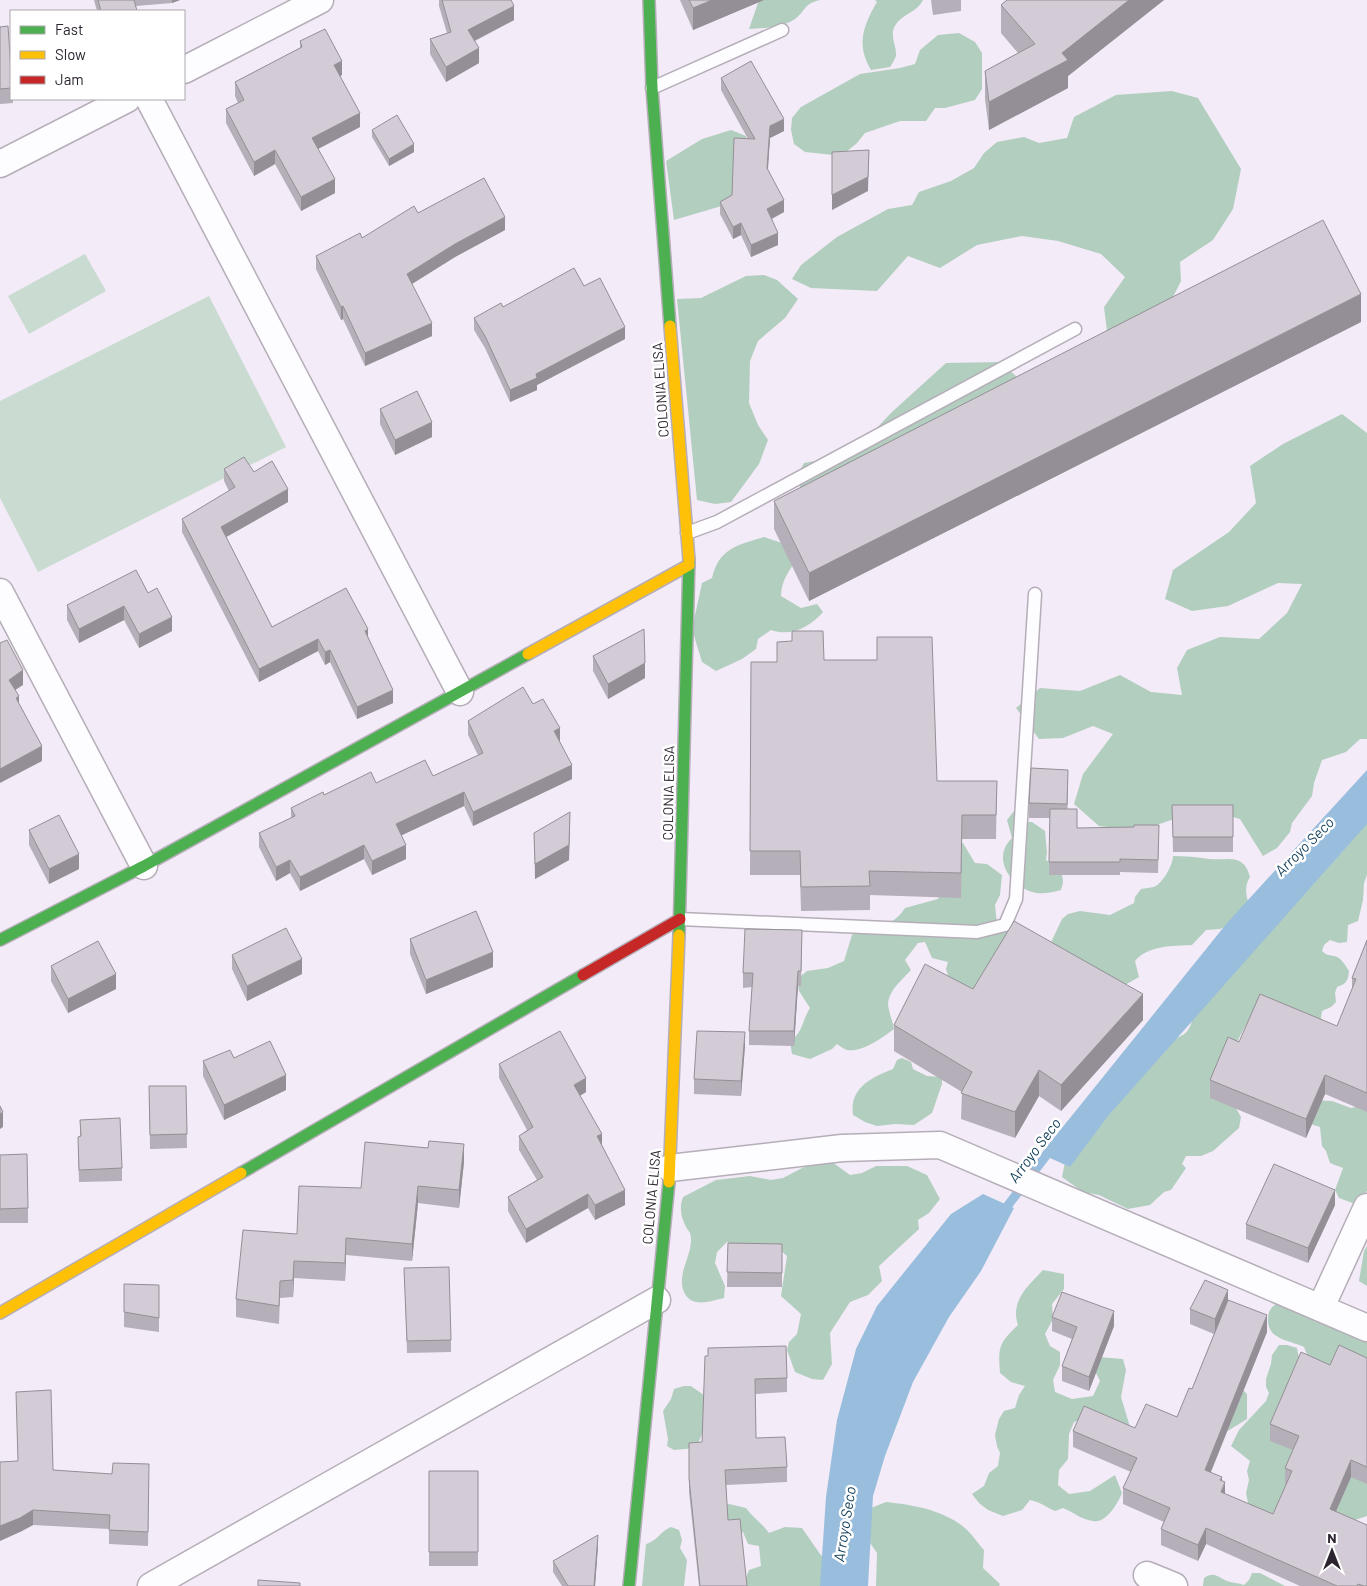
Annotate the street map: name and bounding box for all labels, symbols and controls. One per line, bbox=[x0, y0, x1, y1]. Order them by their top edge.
legend bbox=[10, 10, 185, 100]
text: Fast bbox=[55, 20, 83, 38]
text: Slow bbox=[55, 45, 86, 63]
text: Jam bbox=[55, 70, 84, 88]
street label: COLONIA ELISA bbox=[648, 342, 672, 438]
street label: COLONIA ELISA bbox=[659, 745, 677, 841]
water label: Arroyo Seco bbox=[1271, 813, 1337, 879]
water label: Arroyo Seco bbox=[1004, 1114, 1064, 1186]
street label: COLONIA ELISA bbox=[638, 1148, 664, 1245]
water label: Arroyo Seco bbox=[829, 1485, 859, 1563]
north arrow bbox=[1307, 1526, 1357, 1576]
text: N bbox=[1327, 1529, 1337, 1546]

